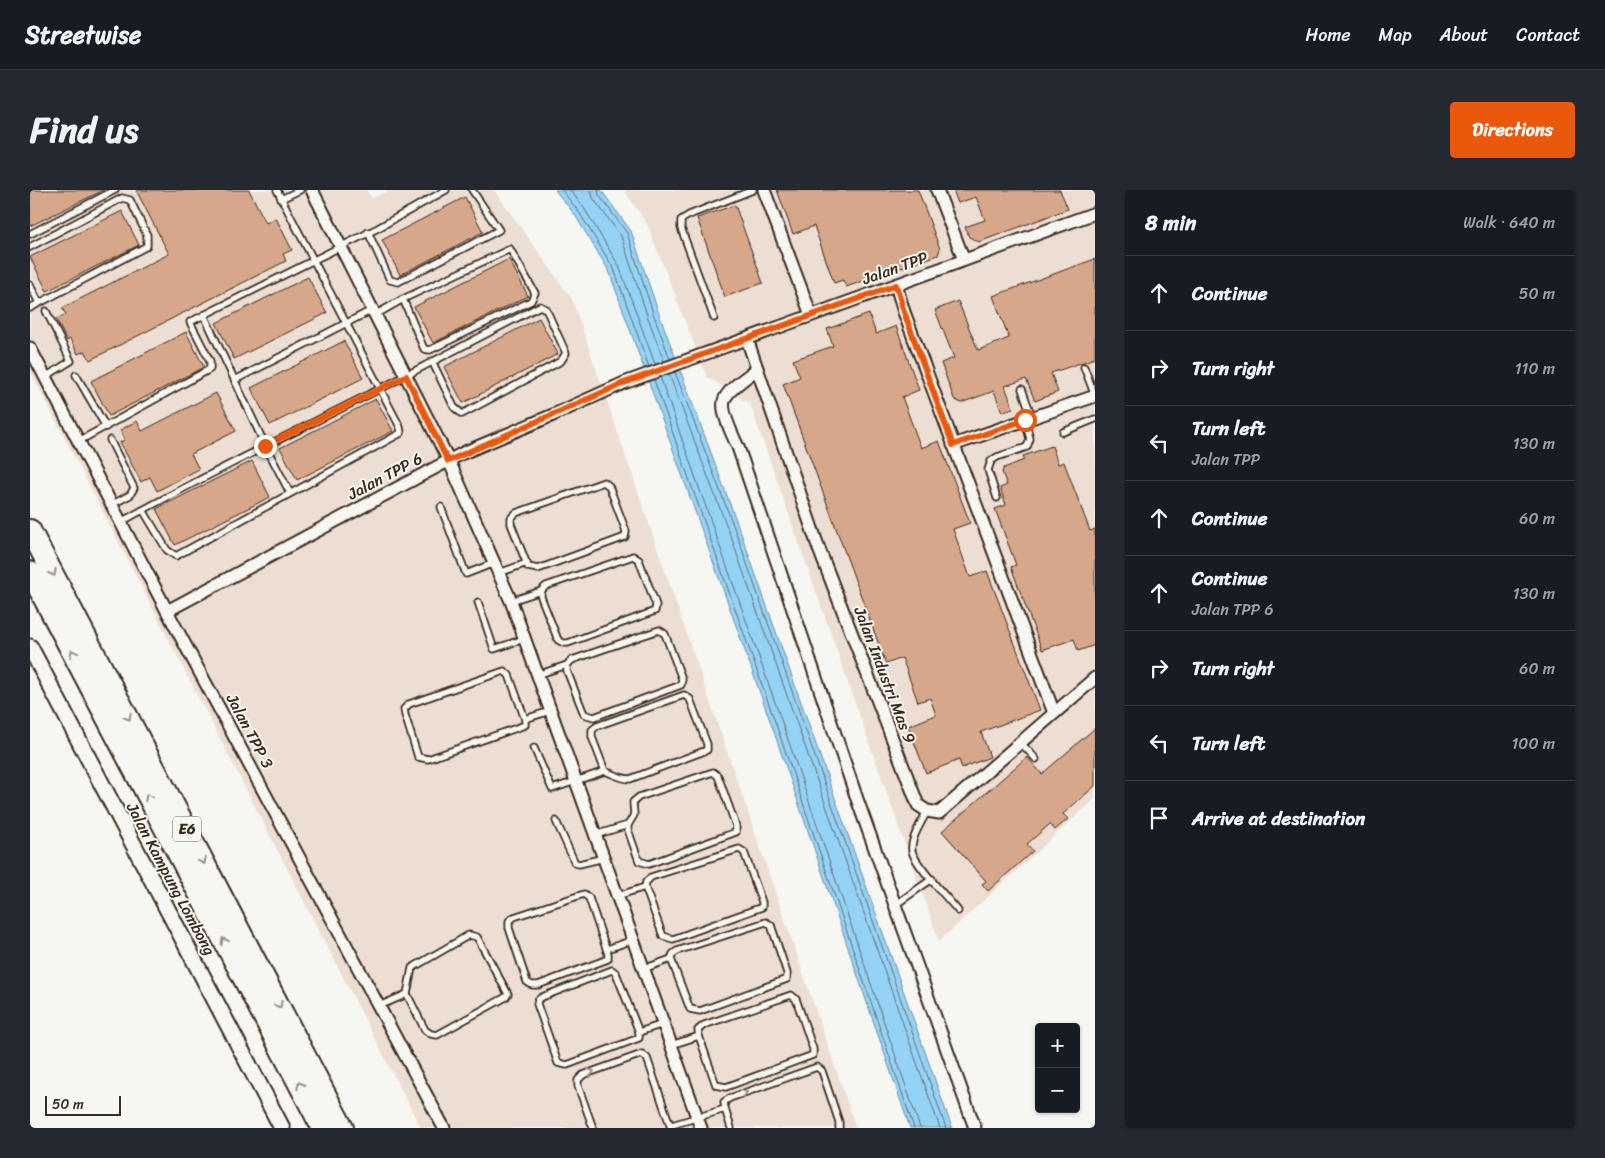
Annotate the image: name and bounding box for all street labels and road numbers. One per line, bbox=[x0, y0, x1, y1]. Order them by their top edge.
street label: Jalan TPP bbox=[857, 243, 932, 294]
street label: Jalan TPP 6 bbox=[341, 444, 428, 508]
street label: Jalan Industri Mas 9 bbox=[845, 601, 924, 748]
street label: Jalan TPP 3 bbox=[218, 687, 282, 774]
street label: Jalan Kampung Lombong bbox=[118, 796, 224, 961]
road number: E6 bbox=[173, 816, 201, 842]

